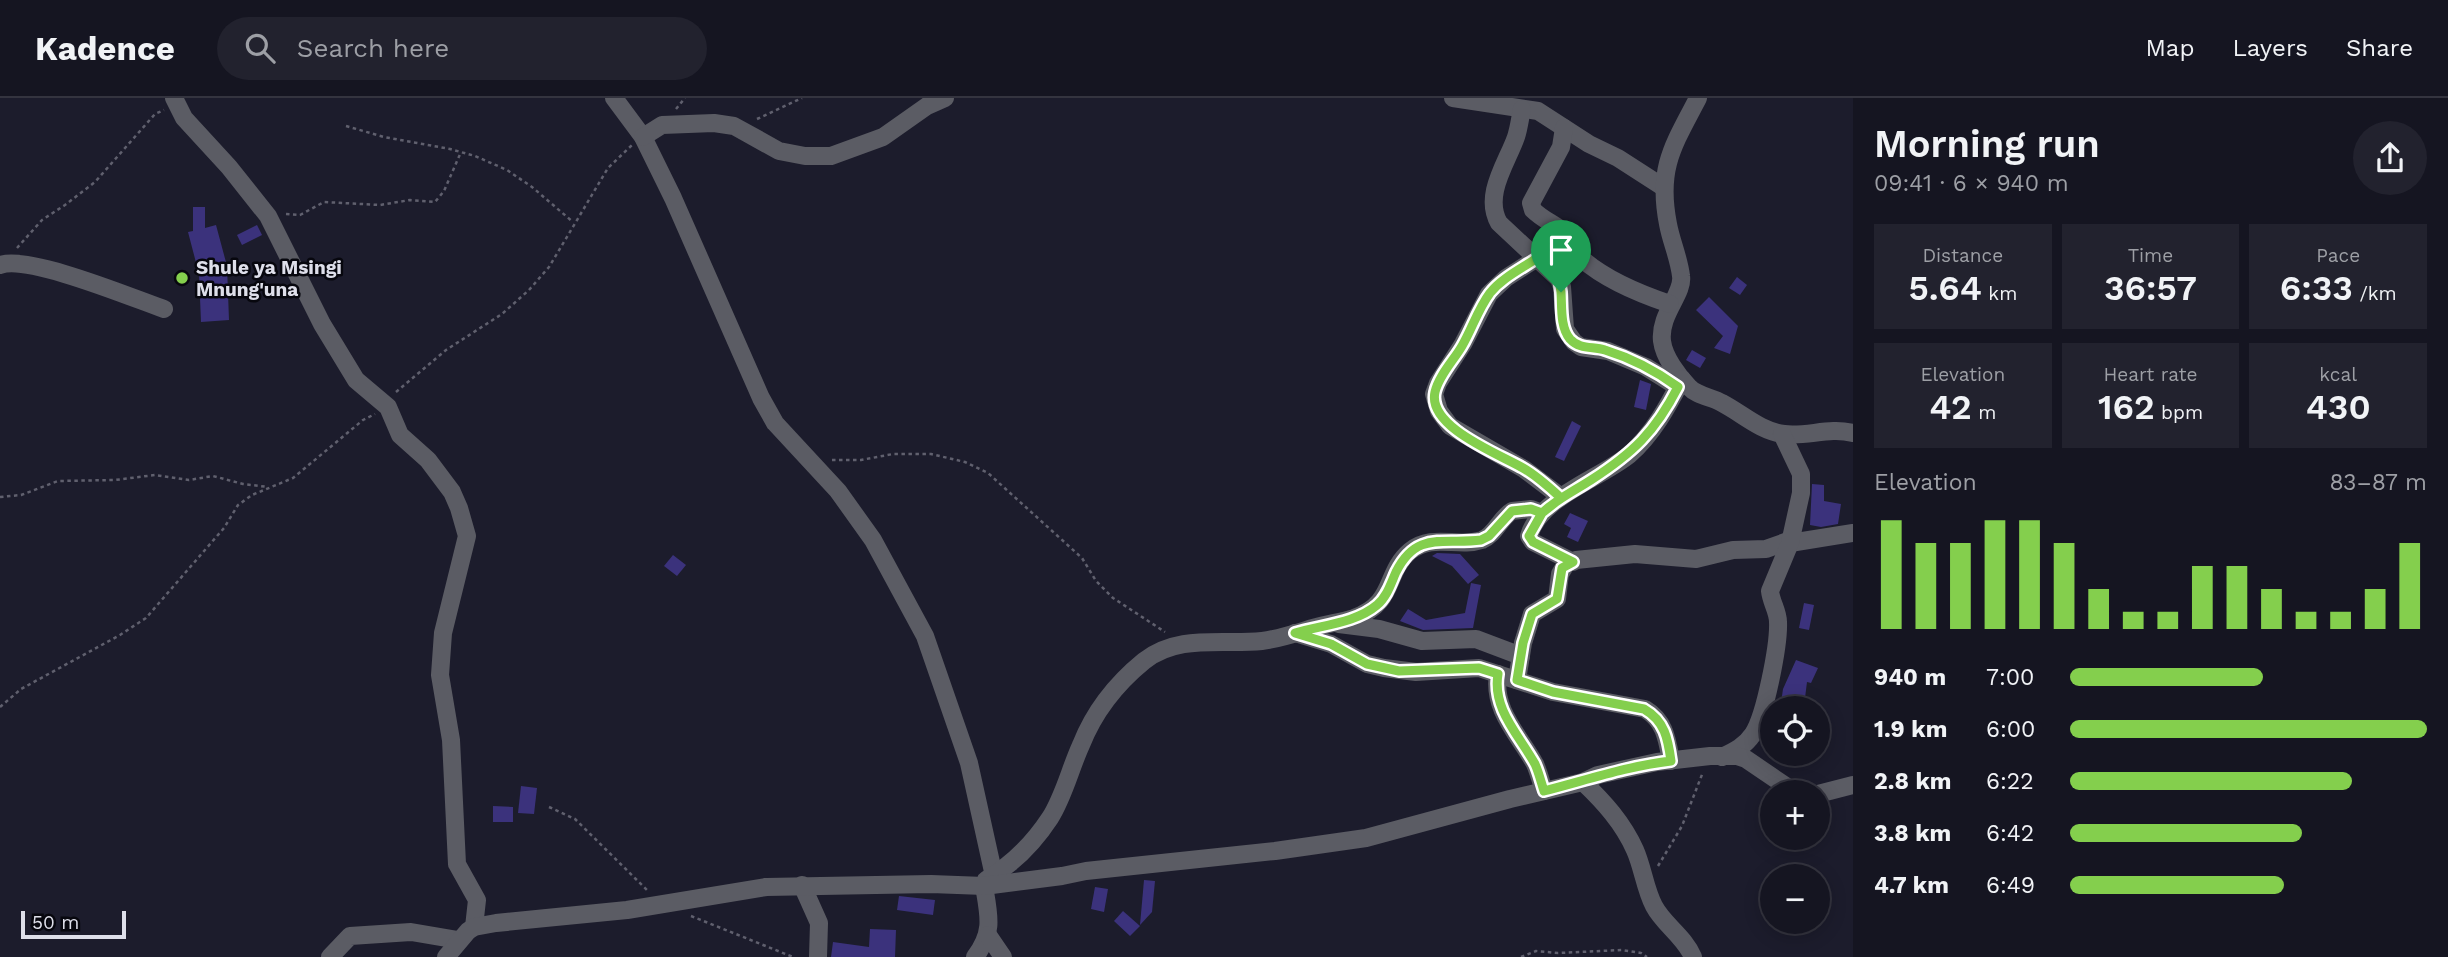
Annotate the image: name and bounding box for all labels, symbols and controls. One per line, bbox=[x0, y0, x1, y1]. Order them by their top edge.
search box bbox=[217, 17, 707, 80]
text: Kadence bbox=[35, 29, 175, 68]
icon: search bbox=[241, 29, 279, 67]
text: Search here bbox=[297, 33, 449, 63]
text: Map bbox=[2146, 34, 2194, 62]
text: Layers bbox=[2232, 34, 2308, 62]
text: Share bbox=[2346, 34, 2413, 62]
button: share bbox=[2353, 121, 2427, 195]
text: Morning run bbox=[1874, 122, 2100, 166]
text: 09:41 · 6 × 940 m bbox=[1874, 170, 2069, 197]
pin bbox=[1531, 220, 1591, 292]
icon: arrive bbox=[1542, 231, 1580, 269]
text: Distance bbox=[1922, 244, 2003, 267]
text: Time bbox=[2128, 244, 2173, 267]
text: Pace bbox=[2316, 244, 2360, 267]
place label: Shule ya Msingi Mnung'una bbox=[196, 256, 342, 301]
text: 5.64 bbox=[1908, 267, 1982, 309]
text: 36:57 bbox=[2104, 267, 2197, 309]
text: 6:33 bbox=[2280, 267, 2353, 309]
marker: Shule ya Msingi Mnung'una bbox=[174, 270, 190, 286]
text: km bbox=[1982, 282, 2017, 305]
text: /km bbox=[2353, 282, 2397, 305]
text: Elevation bbox=[1920, 363, 2005, 386]
text: Heart rate bbox=[2104, 363, 2197, 386]
text: kcal bbox=[2319, 363, 2357, 386]
text: 42 bbox=[1929, 386, 1972, 428]
text: 162 bbox=[2098, 386, 2155, 428]
text: 430 bbox=[2306, 386, 2371, 428]
text: m bbox=[1972, 401, 1996, 424]
text: bpm bbox=[2155, 401, 2203, 424]
text: Elevation bbox=[1874, 469, 1977, 496]
text: 83–87 m bbox=[2329, 469, 2427, 496]
text: 940 m bbox=[1874, 664, 1946, 691]
text: 7:00 bbox=[1986, 664, 2034, 691]
map controls bbox=[1760, 696, 1830, 934]
button: locate bbox=[1760, 696, 1830, 766]
text: 1.9 km bbox=[1874, 716, 1947, 743]
text: 6:00 bbox=[1986, 716, 2035, 743]
text: 2.8 km bbox=[1874, 768, 1951, 795]
text: 6:22 bbox=[1986, 768, 2034, 795]
button: + bbox=[1760, 780, 1830, 850]
text: 3.8 km bbox=[1874, 820, 1951, 847]
text: 6:42 bbox=[1986, 820, 2034, 847]
button: − bbox=[1760, 864, 1830, 934]
text: 4.7 km bbox=[1874, 872, 1949, 899]
text: 6:49 bbox=[1986, 872, 2035, 899]
scale bar bbox=[21, 908, 126, 940]
text: 50 m bbox=[32, 911, 79, 934]

